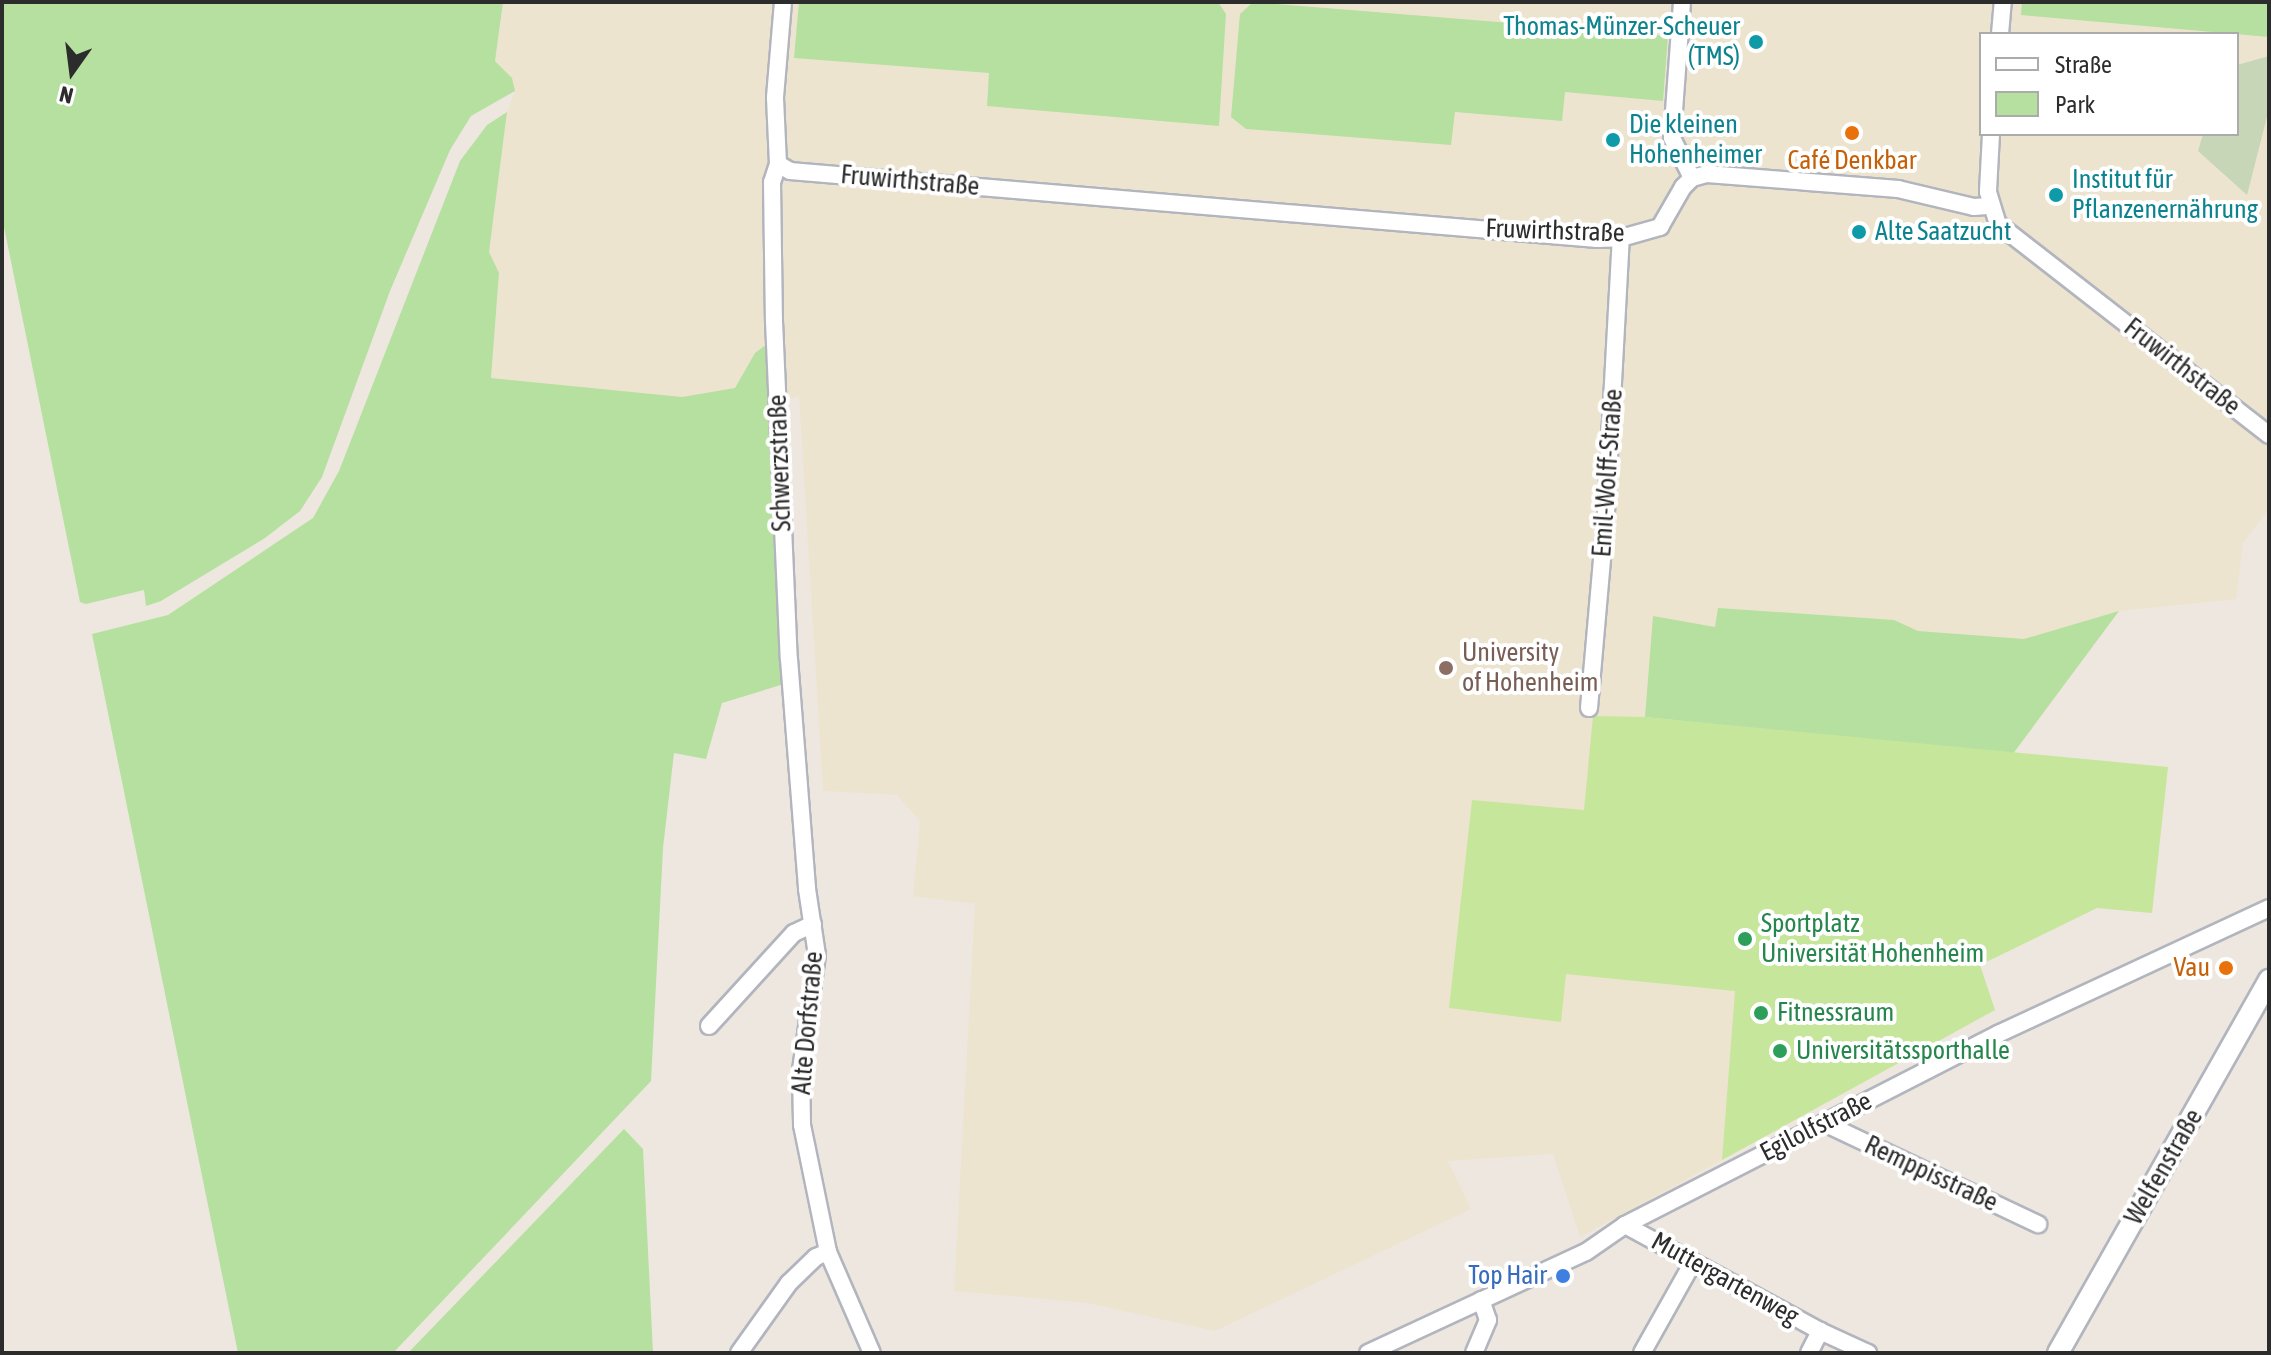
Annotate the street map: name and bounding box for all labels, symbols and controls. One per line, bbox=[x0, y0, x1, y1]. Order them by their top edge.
place label: Thomas-Münzer-Scheuer (TMS) bbox=[1503, 11, 1740, 72]
north arrow bbox=[32, 32, 112, 112]
legend bbox=[1979, 32, 2239, 136]
marker: Thomas-Münzer-Scheuer (TMS) bbox=[1747, 33, 1765, 51]
text: Straße bbox=[2055, 51, 2112, 78]
text: N bbox=[57, 81, 76, 109]
text: Park bbox=[2055, 91, 2095, 118]
place label: Die kleinen Hohenheimer bbox=[1629, 109, 1762, 170]
marker: Café Denkbar bbox=[1843, 124, 1861, 142]
marker: Die kleinen Hohenheimer bbox=[1604, 131, 1622, 149]
place label: Café Denkbar bbox=[1788, 145, 1916, 177]
street label: Fruwirthstraße bbox=[839, 159, 981, 203]
place label: Institut für Pflanzenernährung bbox=[2072, 164, 2258, 226]
marker: Institut für Pflanzenernährung bbox=[2047, 186, 2065, 204]
street label: Fruwirthstraße bbox=[1485, 213, 1625, 249]
place label: Alte Saatzucht bbox=[1875, 216, 2011, 248]
marker: Alte Saatzucht bbox=[1850, 223, 1868, 241]
street label: Fruwirthstraße bbox=[2118, 312, 2246, 422]
street label: Emil-Wolff-Straße bbox=[1587, 388, 1629, 558]
street label: Schwerzstraße bbox=[762, 394, 798, 532]
place label: University of Hohenheim bbox=[1462, 637, 1598, 698]
marker: University of Hohenheim bbox=[1437, 659, 1455, 677]
place label: Sportplatz Universität Hohenheim bbox=[1761, 908, 1984, 970]
marker: Sportplatz Universität Hohenheim bbox=[1736, 930, 1754, 948]
street label: Alte Dorfstraße bbox=[786, 950, 830, 1096]
place label: Vau bbox=[2173, 952, 2210, 984]
marker: Vau bbox=[2217, 959, 2235, 977]
place label: Fitnessraum bbox=[1777, 997, 1894, 1029]
marker: Fitnessraum bbox=[1752, 1004, 1770, 1022]
place label: Universitätssporthalle bbox=[1796, 1035, 2010, 1067]
marker: Universitätssporthalle bbox=[1771, 1042, 1789, 1060]
street label: Egilolfstraße bbox=[1755, 1086, 1877, 1168]
street label: Welfenstraße bbox=[2118, 1104, 2210, 1230]
street label: Remppisstraße bbox=[1859, 1130, 2003, 1218]
street label: Muttergartenweg bbox=[1646, 1226, 1804, 1332]
place label: Top Hair bbox=[1468, 1260, 1547, 1292]
marker: Top Hair bbox=[1554, 1267, 1572, 1285]

